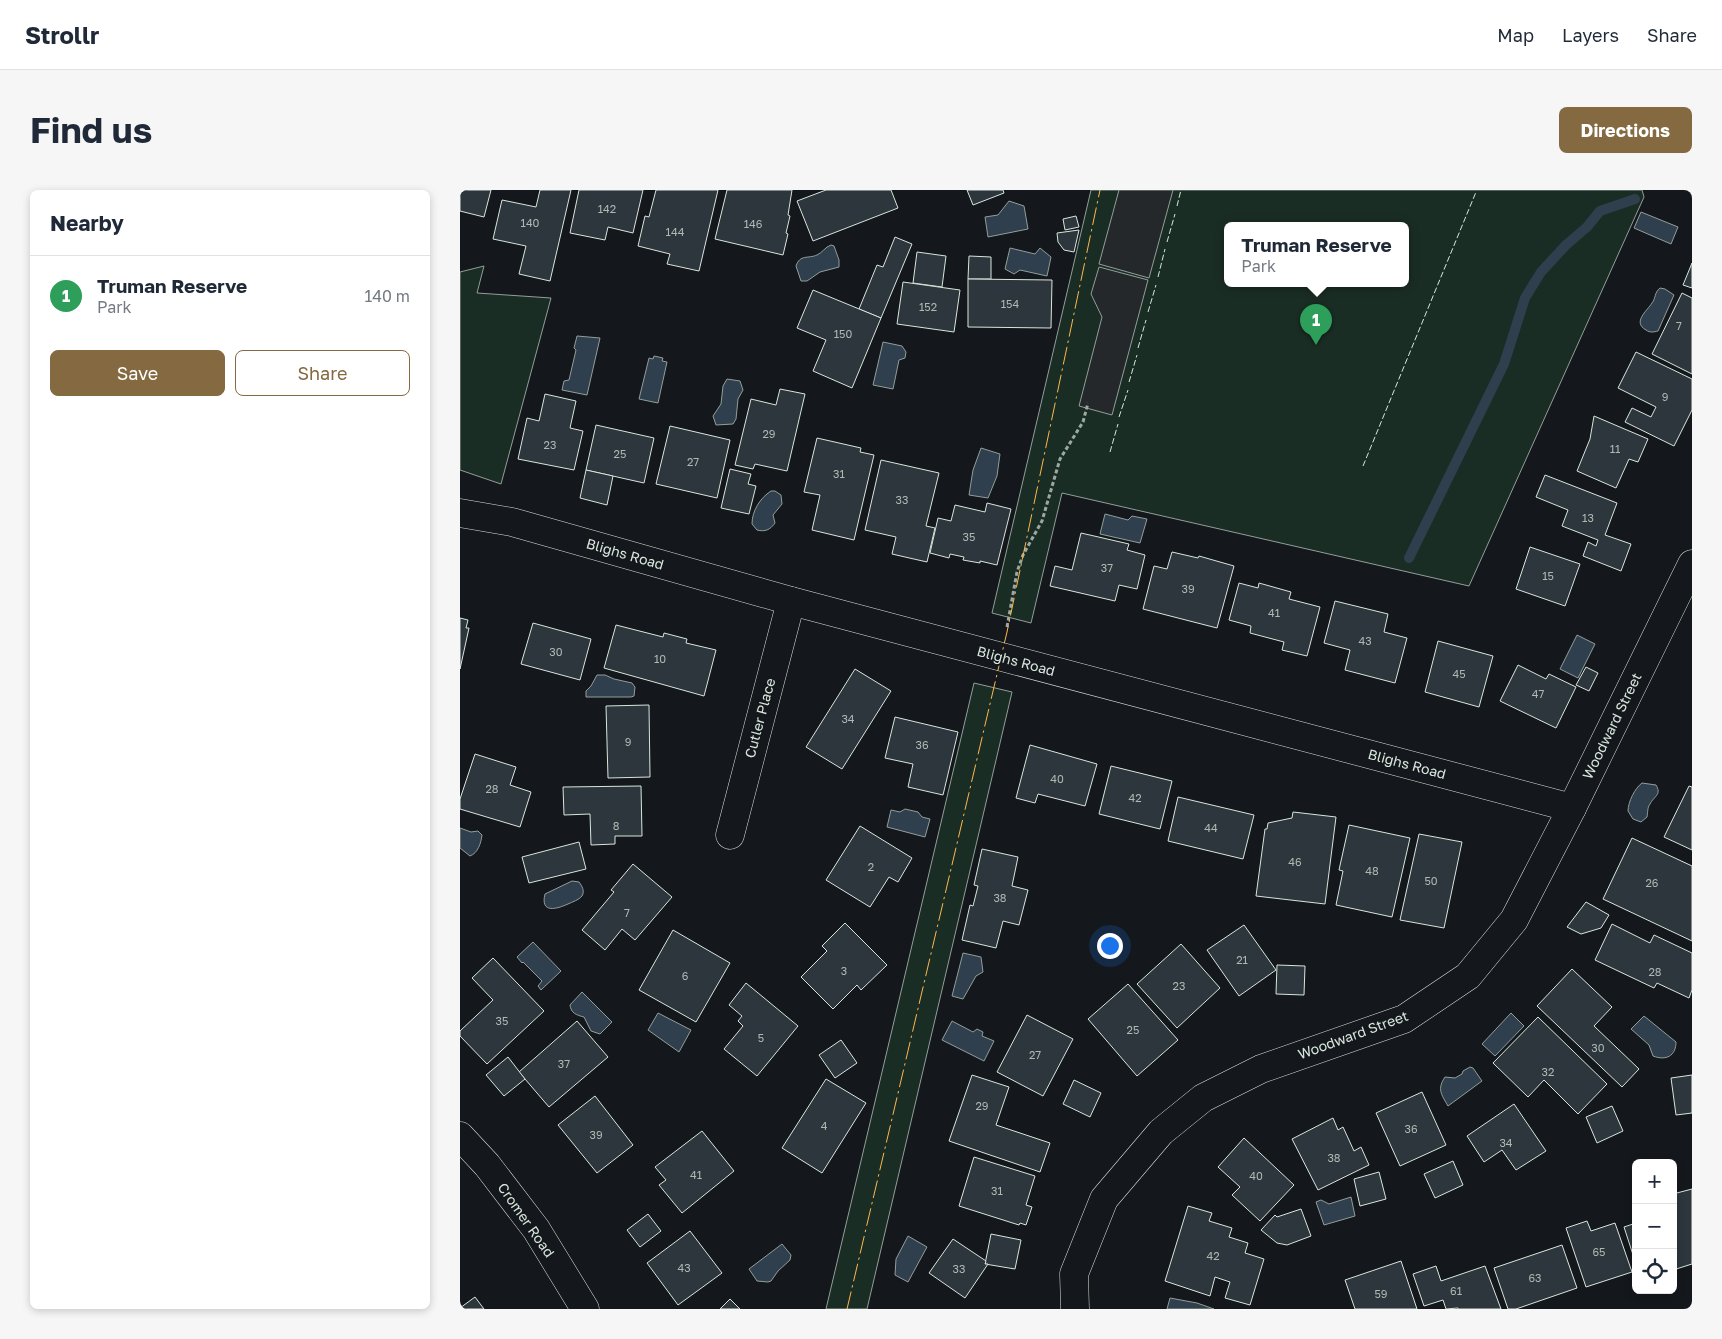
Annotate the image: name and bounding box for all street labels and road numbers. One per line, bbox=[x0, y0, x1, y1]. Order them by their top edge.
street label: Blighs Road bbox=[584, 534, 666, 573]
street label: Blighs Road bbox=[975, 642, 1057, 679]
street label: Woodward Street bbox=[1578, 670, 1645, 782]
street label: Cutler Place bbox=[741, 676, 778, 760]
street label: Blighs Road bbox=[1366, 745, 1448, 782]
street label: Woodward Street bbox=[1295, 1007, 1410, 1062]
street label: Cromer Road bbox=[494, 1179, 558, 1260]

